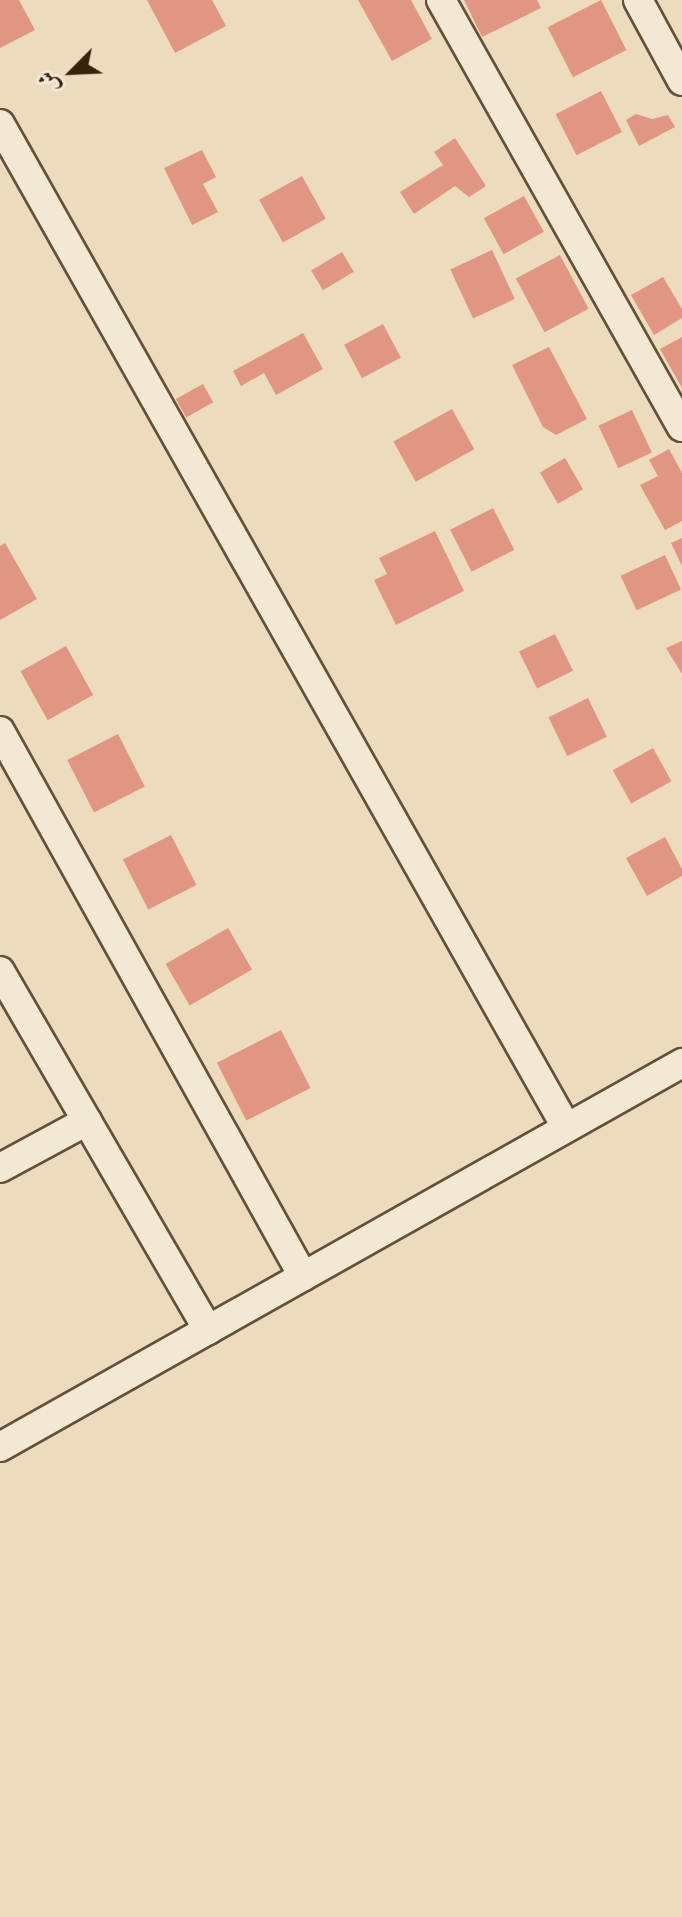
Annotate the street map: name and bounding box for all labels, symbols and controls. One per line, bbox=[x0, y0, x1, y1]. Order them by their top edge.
north arrow bbox=[32, 32, 112, 112]
text: ش bbox=[33, 67, 66, 97]

